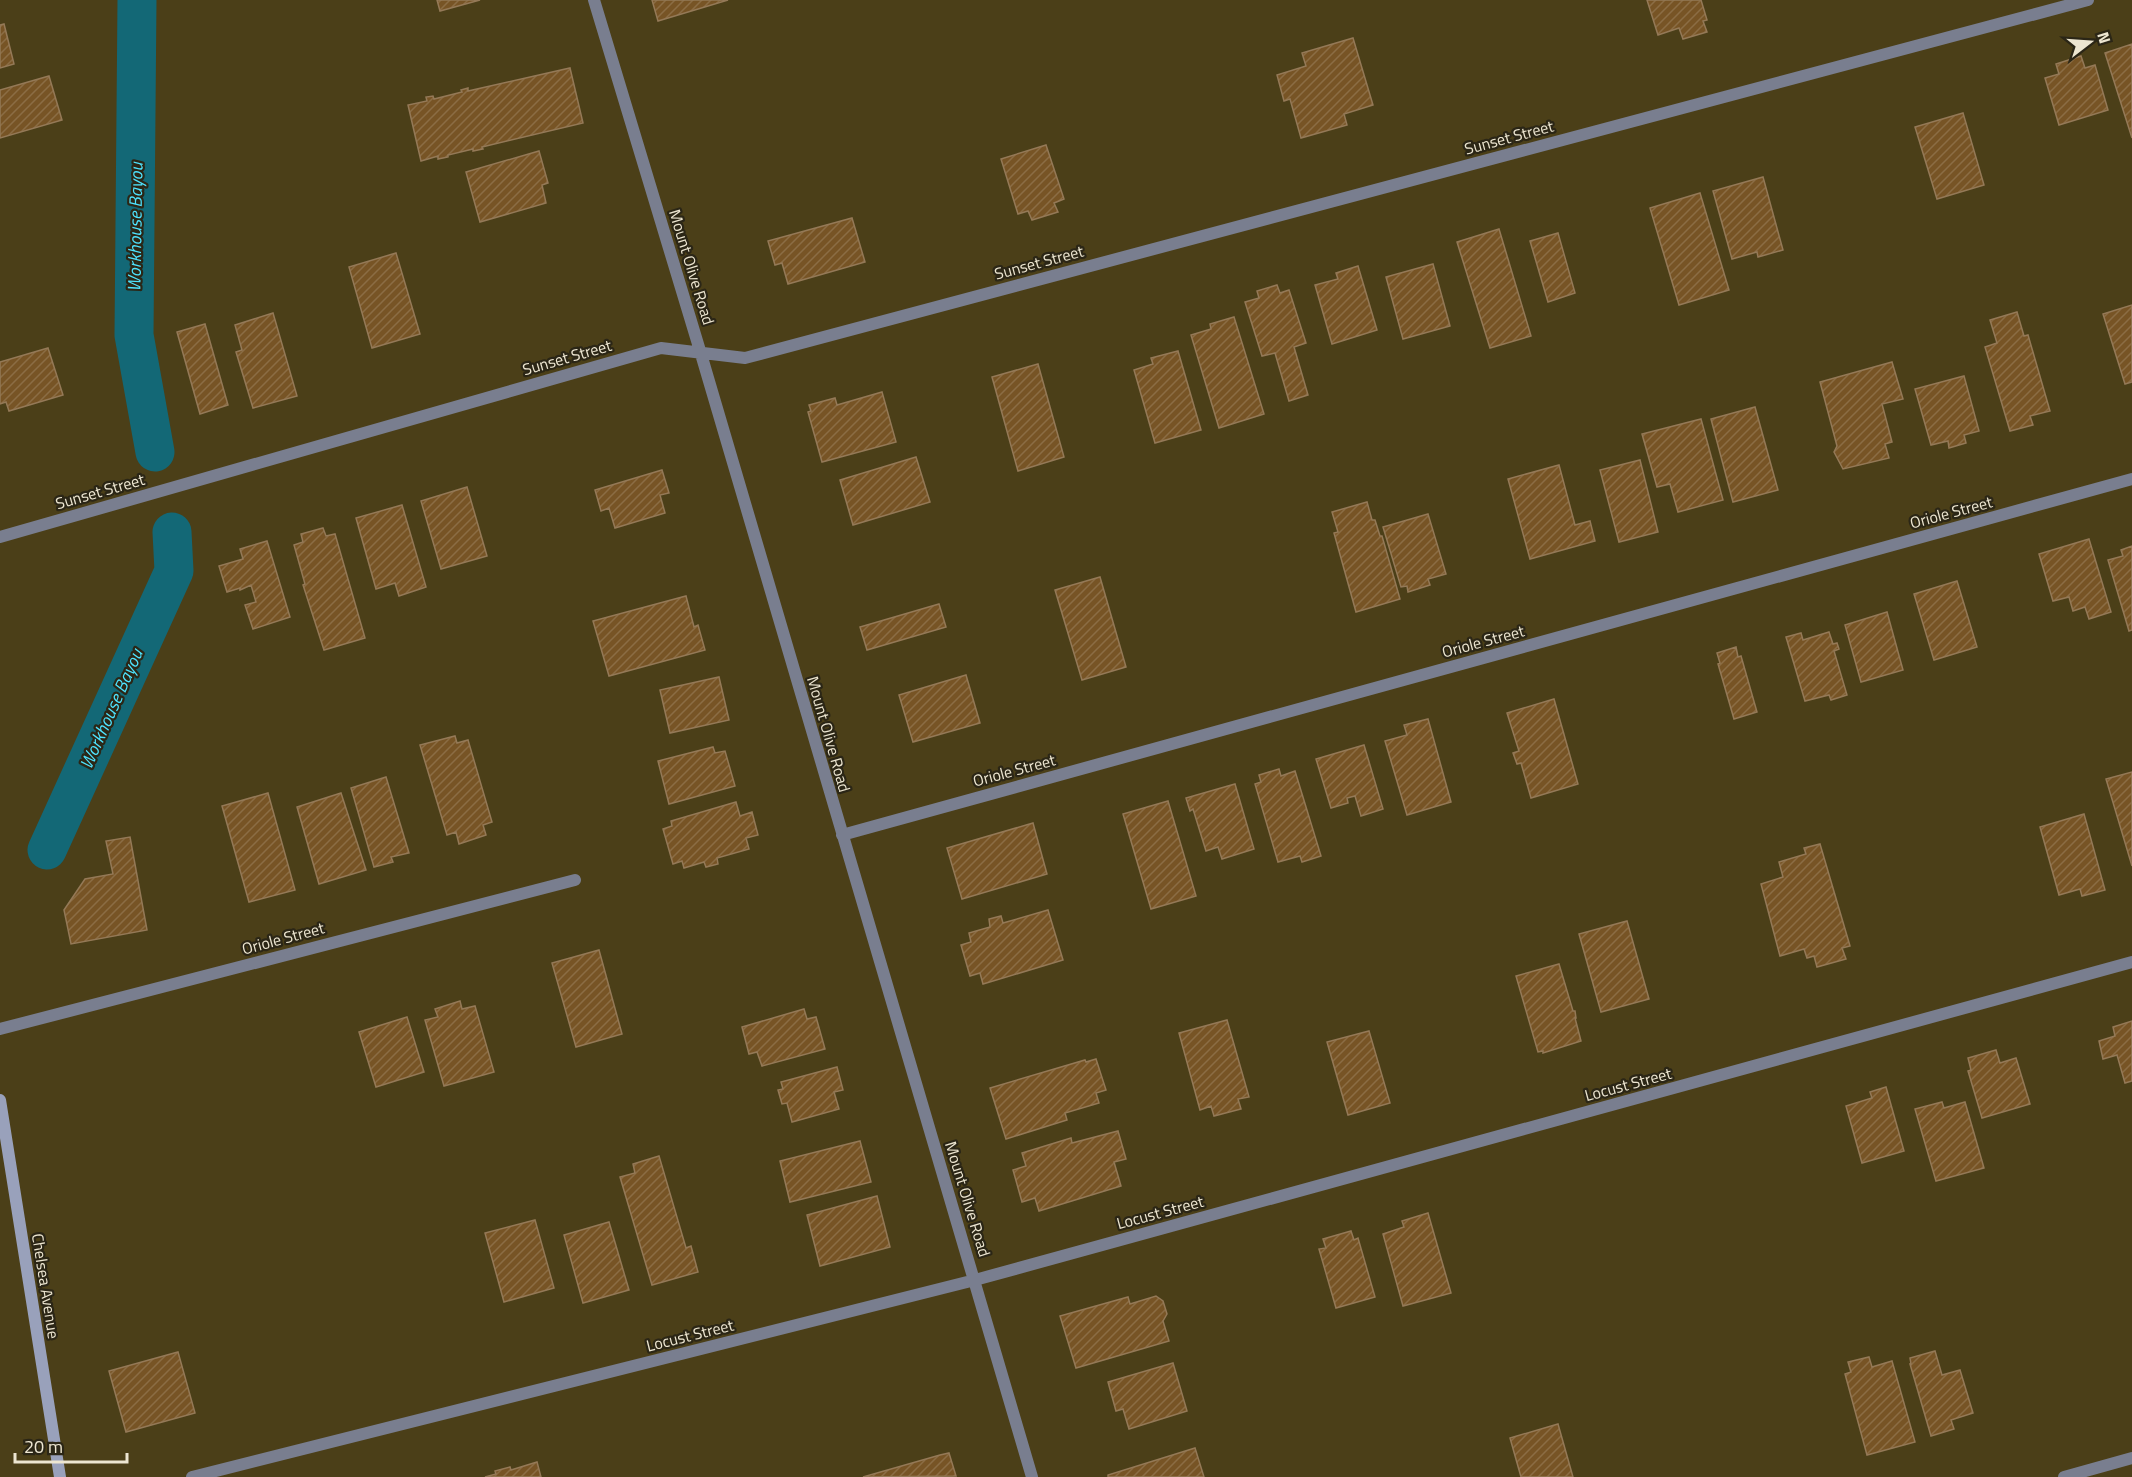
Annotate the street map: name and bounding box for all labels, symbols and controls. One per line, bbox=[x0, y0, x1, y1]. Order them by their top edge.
north arrow bbox=[2060, 12, 2120, 72]
text: N bbox=[2091, 29, 2117, 46]
street label: Sunset Street bbox=[1462, 113, 1557, 160]
water label: Workhouse Bayou bbox=[120, 161, 150, 292]
street label: Mount Olive Road bbox=[663, 206, 721, 328]
street label: Sunset Street bbox=[992, 238, 1087, 285]
street label: Sunset Street bbox=[520, 333, 615, 381]
street label: Sunset Street bbox=[53, 467, 148, 515]
street label: Oriole Street bbox=[1907, 489, 1995, 535]
street label: Oriole Street bbox=[1439, 618, 1527, 664]
water label: Workhouse Bayou bbox=[72, 644, 150, 773]
street label: Mount Olive Road bbox=[801, 673, 857, 795]
street label: Oriole Street bbox=[970, 747, 1058, 793]
street label: Oriole Street bbox=[239, 915, 327, 961]
street label: Locust Street bbox=[1582, 1061, 1675, 1107]
street label: Mount Olive Road bbox=[939, 1138, 997, 1260]
street label: Locust Street bbox=[1114, 1189, 1207, 1235]
street label: Chelsea Avenue bbox=[26, 1232, 66, 1340]
street label: Locust Street bbox=[644, 1312, 737, 1357]
scale bar bbox=[15, 1426, 128, 1464]
text: 20 m bbox=[24, 1433, 63, 1460]

